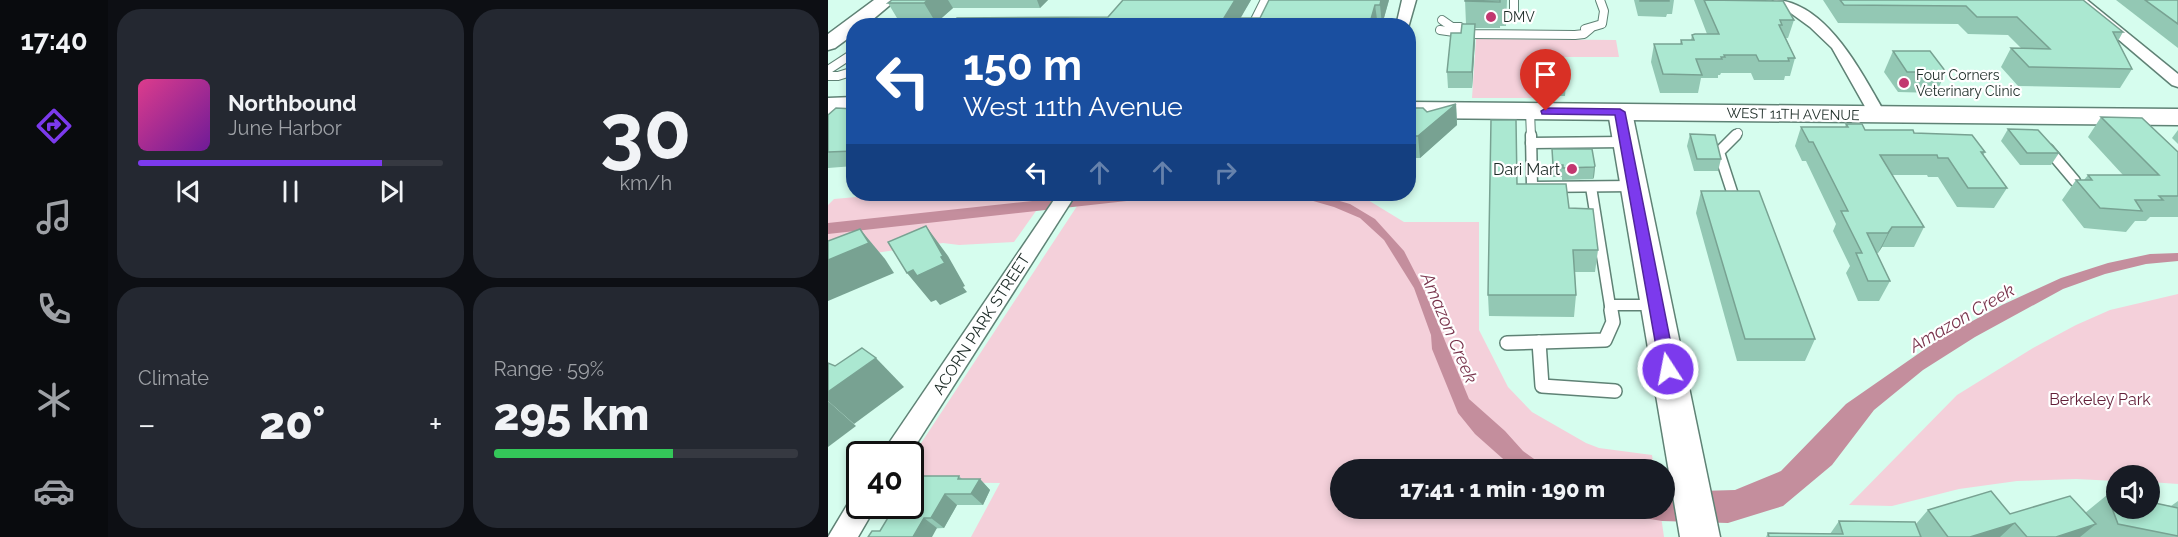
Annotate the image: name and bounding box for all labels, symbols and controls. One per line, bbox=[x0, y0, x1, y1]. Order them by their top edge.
place label: DMV bbox=[1503, 9, 1535, 25]
marker: DMV bbox=[1484, 10, 1498, 24]
text: 17:40 bbox=[20, 25, 88, 56]
text: 150 m bbox=[963, 41, 1082, 90]
icon: left bbox=[864, 42, 942, 120]
pin bbox=[1520, 49, 1571, 111]
icon: arrive bbox=[1529, 58, 1562, 91]
place label: Four Corners Veterinary Clinic bbox=[1916, 67, 2021, 99]
marker: Four Corners Veterinary Clinic bbox=[1897, 76, 1911, 90]
text: 30 bbox=[600, 86, 691, 177]
text: Northbound bbox=[228, 90, 357, 116]
text: West 11th Avenue bbox=[963, 91, 1183, 122]
icon: directions bbox=[33, 105, 75, 147]
street label: WEST 11TH AVENUE bbox=[1726, 105, 1860, 123]
text: June Harbor bbox=[228, 116, 342, 140]
icon: left bbox=[1020, 156, 1053, 189]
icon: ahead bbox=[1083, 156, 1116, 189]
icon: ahead bbox=[1146, 156, 1179, 189]
icon: right bbox=[1209, 156, 1242, 189]
place label: Dari Mart bbox=[1493, 160, 1561, 179]
marker: Dari Mart bbox=[1565, 162, 1579, 176]
text: km/h bbox=[619, 171, 672, 195]
icon: previous bbox=[172, 175, 205, 208]
icon: pause bbox=[274, 175, 307, 208]
icon: next bbox=[375, 175, 408, 208]
icon: music bbox=[33, 196, 75, 238]
street label: ACORN PARK STREET bbox=[929, 250, 1034, 398]
water label: Amazon Creek bbox=[1416, 268, 1482, 387]
water label: Amazon Creek bbox=[1905, 279, 2018, 357]
icon: phone bbox=[33, 288, 75, 330]
position arrow bbox=[1636, 337, 1700, 401]
text: Range · 59% bbox=[494, 357, 604, 381]
text: Climate bbox=[138, 366, 209, 390]
icon: climate bbox=[33, 379, 75, 421]
text: 295 km bbox=[494, 388, 649, 441]
park label: Berkeley Park bbox=[2049, 390, 2151, 409]
text: 20° bbox=[259, 397, 325, 450]
text: − bbox=[138, 405, 156, 444]
text: + bbox=[429, 405, 443, 444]
speed limit sign: 40 bbox=[846, 441, 924, 519]
map controls bbox=[2106, 465, 2160, 519]
button: sound bbox=[2106, 465, 2160, 519]
icon: car bbox=[33, 470, 75, 512]
text: 17:41 · 1 min · 190 m bbox=[1400, 476, 1605, 502]

